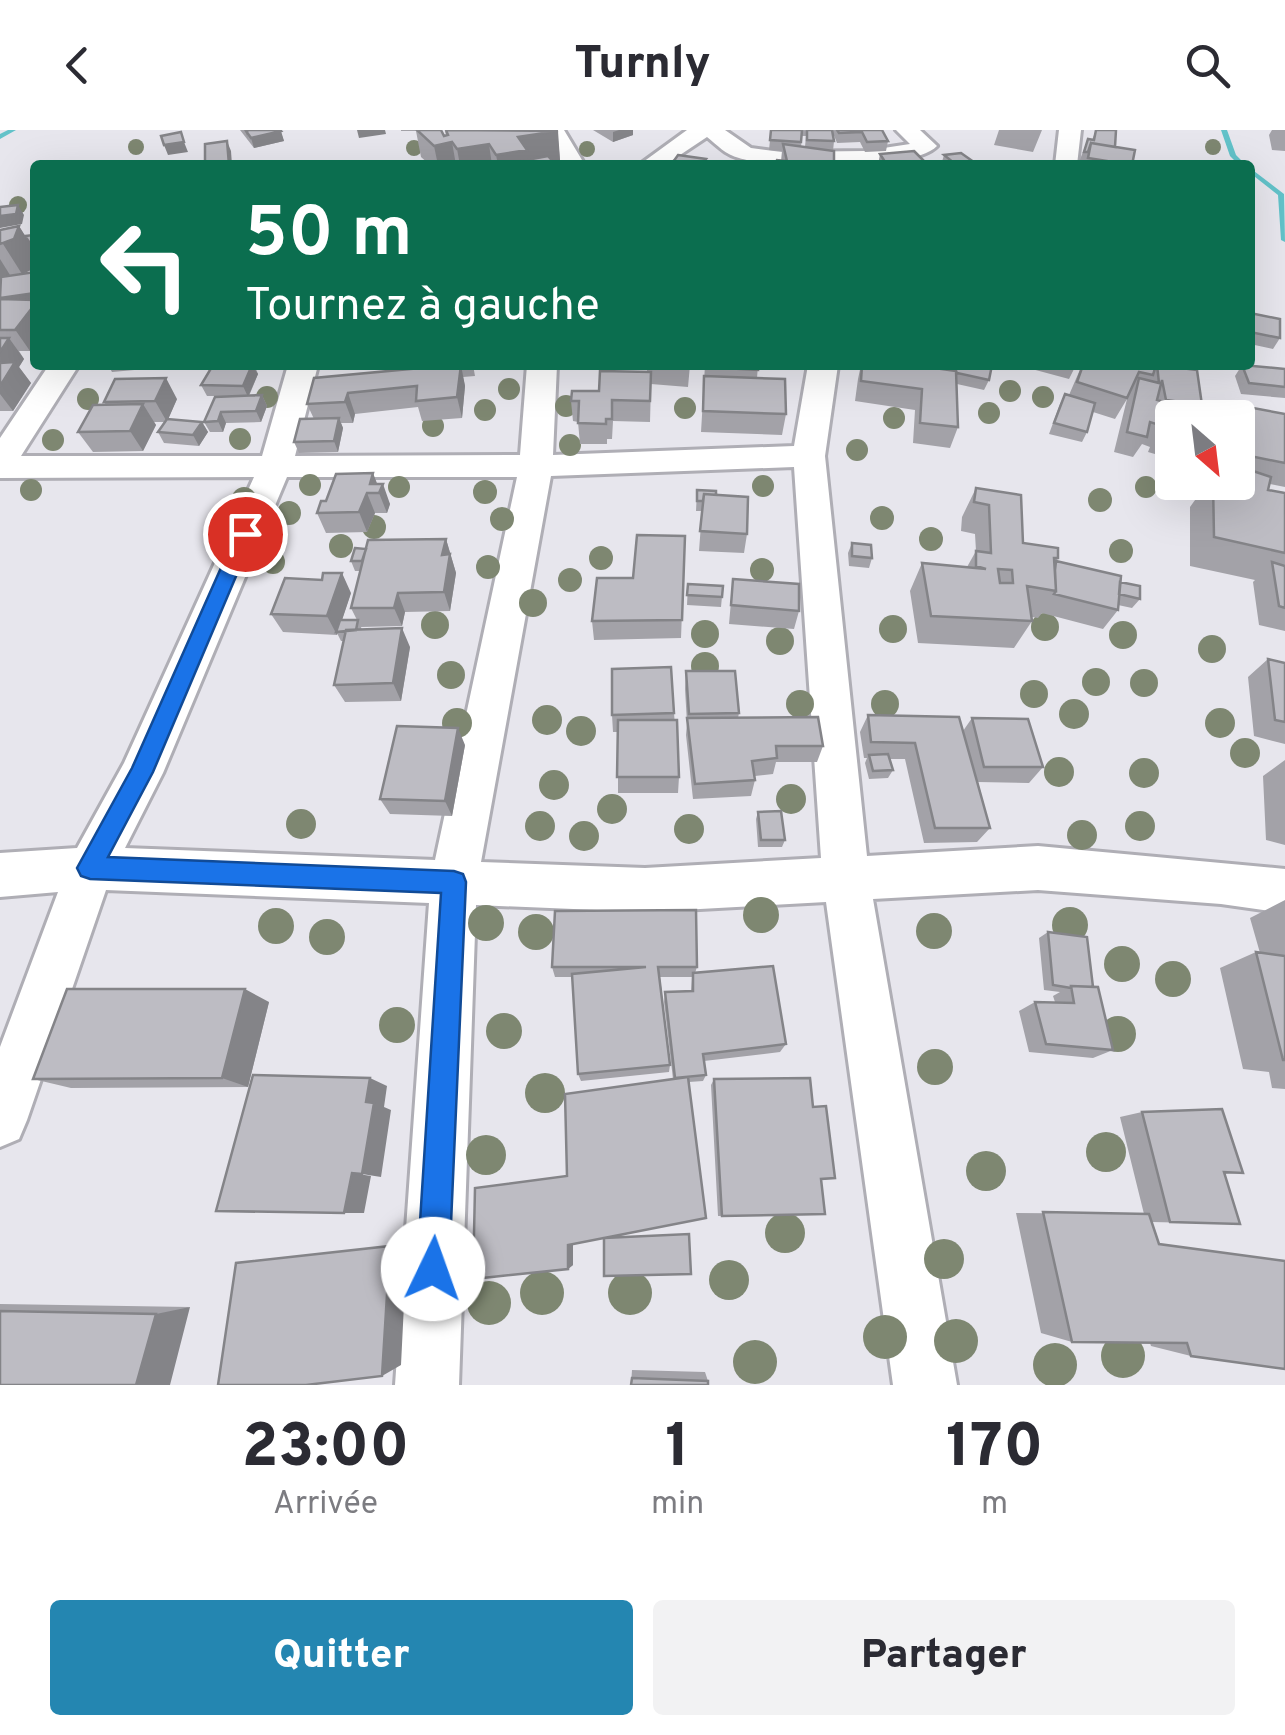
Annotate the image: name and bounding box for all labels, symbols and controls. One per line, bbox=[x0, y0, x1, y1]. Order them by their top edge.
text: Turnly bbox=[574, 37, 711, 94]
icon: back bbox=[50, 38, 105, 93]
icon: search bbox=[1180, 38, 1235, 93]
text: 50 m bbox=[245, 192, 412, 281]
icon: left bbox=[80, 200, 210, 330]
text: Tournez à gauche bbox=[245, 279, 600, 336]
north arrow bbox=[1155, 400, 1255, 500]
map controls bbox=[1155, 400, 1255, 500]
pin bbox=[203, 492, 288, 577]
icon: arrive bbox=[218, 507, 273, 562]
position arrow bbox=[381, 1217, 485, 1321]
text: 23:00 bbox=[242, 1412, 409, 1488]
text: 1 bbox=[665, 1412, 690, 1488]
text: 170 bbox=[946, 1412, 1043, 1488]
text: Arrivée bbox=[273, 1485, 378, 1525]
text: min bbox=[651, 1485, 704, 1525]
text: m bbox=[981, 1485, 1008, 1525]
button: Quitter bbox=[50, 1600, 633, 1715]
button: Partager bbox=[653, 1600, 1235, 1715]

